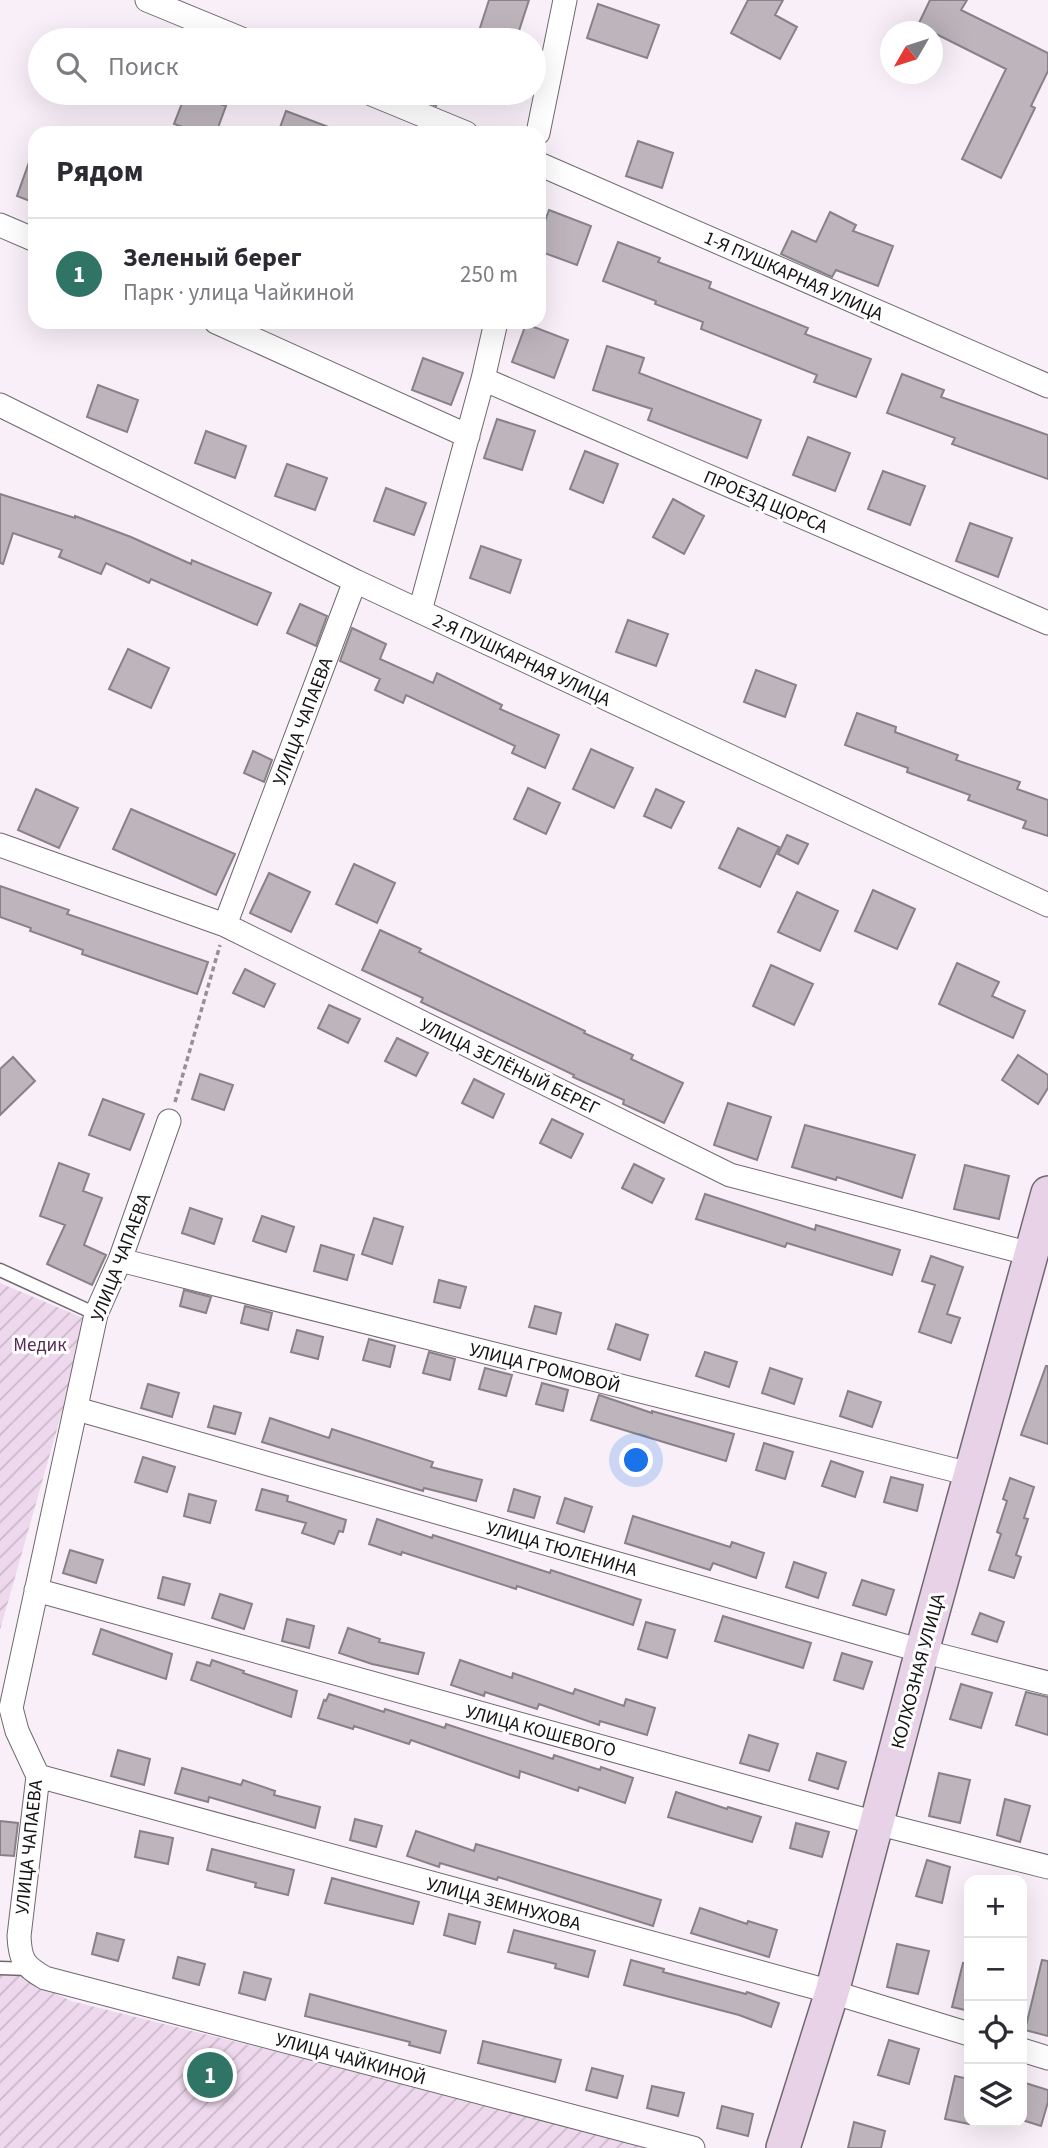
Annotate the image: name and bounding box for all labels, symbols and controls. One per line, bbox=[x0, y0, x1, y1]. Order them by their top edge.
north arrow bbox=[880, 21, 943, 84]
search box bbox=[28, 28, 546, 105]
icon: search bbox=[52, 48, 90, 86]
text: Поиск bbox=[108, 48, 178, 85]
text: Рядом bbox=[56, 150, 144, 193]
street label: 1-Я ПУШКАРНАЯ УЛИЦА bbox=[699, 225, 888, 328]
text: Зеленый берег bbox=[123, 239, 302, 276]
text: 1 bbox=[73, 258, 85, 291]
text: 250 m bbox=[460, 258, 518, 291]
text: Парк · улица Чайкиной bbox=[123, 276, 355, 309]
street label: ПРОЕЗД ЩОРСА bbox=[699, 464, 832, 541]
street label: 2-Я ПУШКАРНАЯ УЛИЦА bbox=[428, 607, 615, 714]
street label: УЛИЦА ЧАПАЕВА bbox=[267, 653, 340, 789]
street label: УЛИЦА ЗЕЛЁНЫЙ БЕРЕГ bbox=[415, 1012, 604, 1123]
street label: УЛИЦА ЧАПАЕВА bbox=[85, 1189, 158, 1325]
park label: Медик bbox=[13, 1332, 67, 1359]
street label: УЛИЦА ГРОМОВОЙ bbox=[466, 1337, 623, 1400]
your location bbox=[619, 1443, 653, 1477]
street label: УЛИЦА ТЮЛЕНИНА bbox=[483, 1515, 641, 1584]
street label: КОЛХОЗНАЯ УЛИЦА bbox=[885, 1590, 952, 1752]
street label: УЛИЦА КОШЕВОГО bbox=[462, 1698, 619, 1765]
street label: УЛИЦА ЧАПАЕВА bbox=[9, 1778, 50, 1916]
street label: УЛИЦА ЗЕМНУХОВА bbox=[423, 1871, 584, 1938]
map controls bbox=[964, 1875, 1027, 2127]
button: + bbox=[964, 1875, 1027, 1938]
button: − bbox=[964, 1938, 1027, 2001]
button: locate bbox=[964, 2001, 1027, 2064]
street label: УЛИЦА ЧАЙКИНОЙ bbox=[272, 2026, 429, 2092]
pin: 1 bbox=[187, 2049, 233, 2101]
button: layers bbox=[964, 2064, 1027, 2127]

